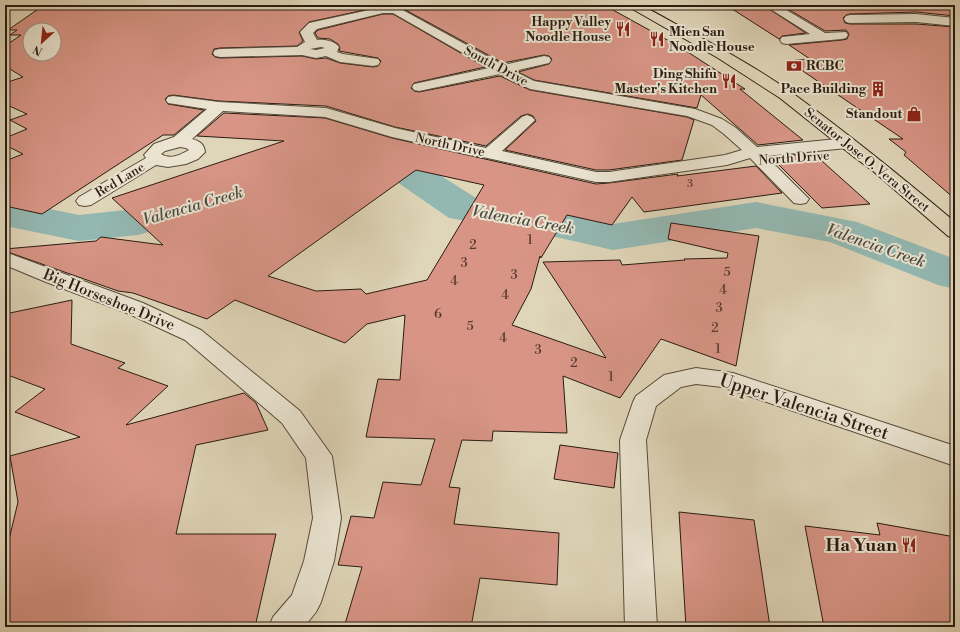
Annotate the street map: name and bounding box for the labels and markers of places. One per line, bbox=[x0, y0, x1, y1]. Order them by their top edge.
place label: Happy Valley Noodle House bbox=[525, 14, 611, 45]
restaurant icon: Happy Valley Noodle House bbox=[614, 20, 632, 38]
place label: Mien San Noodle House bbox=[669, 24, 755, 55]
restaurant icon: Mien San Noodle House bbox=[648, 30, 666, 48]
bank icon: RCBC bbox=[785, 57, 803, 75]
place label: RCBC bbox=[806, 58, 844, 74]
place label: Ding Shifu Master's Kitchen bbox=[614, 66, 717, 97]
restaurant icon: Ding Shifu Master's Kitchen bbox=[720, 72, 738, 90]
building icon: Pace Building bbox=[869, 80, 887, 98]
place label: Pace Building bbox=[781, 81, 867, 97]
shop icon: Standout bbox=[905, 105, 923, 123]
place label: Standout bbox=[846, 106, 902, 122]
place label: Ha Yuan bbox=[825, 534, 897, 557]
restaurant icon: Ha Yuan bbox=[900, 536, 918, 554]

